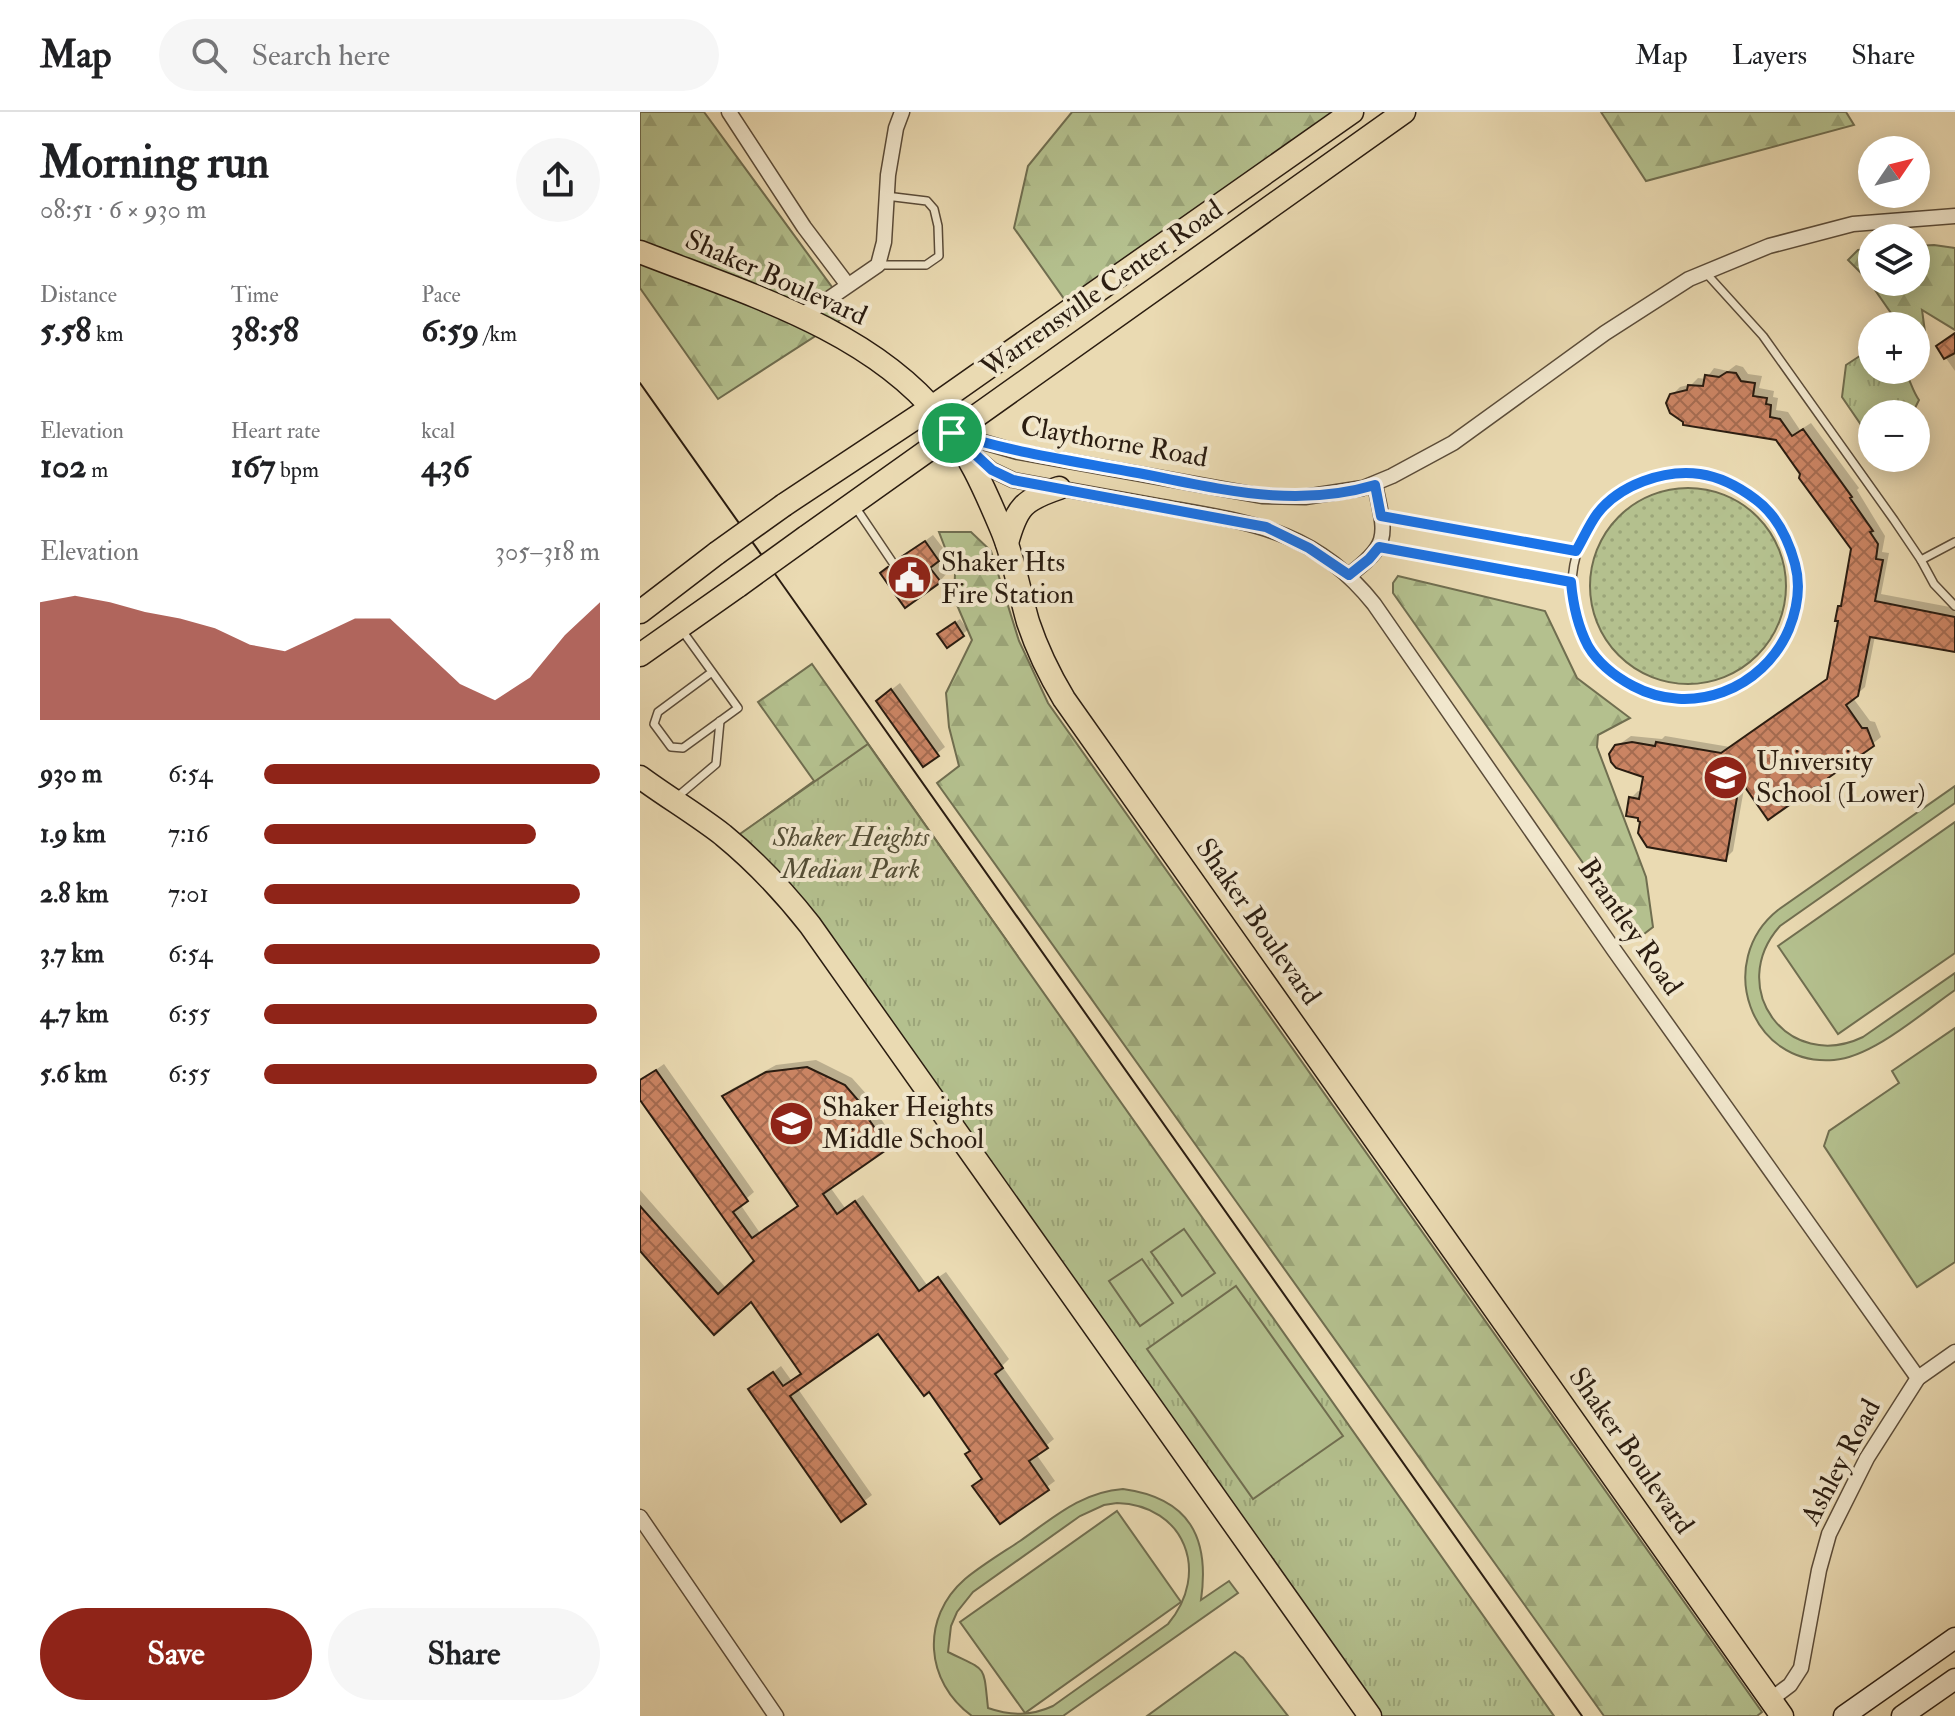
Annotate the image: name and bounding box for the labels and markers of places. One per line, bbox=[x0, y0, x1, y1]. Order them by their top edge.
pin bbox=[918, 399, 986, 467]
place label: Shaker Hts Fire Station bbox=[941, 545, 1074, 612]
public building icon: Shaker Hts Fire Station bbox=[886, 554, 934, 602]
place label: University School (Lower) bbox=[1756, 744, 1926, 811]
school or university icon: University School (Lower) bbox=[1701, 753, 1749, 801]
place label: Shaker Heights Middle School bbox=[822, 1090, 994, 1157]
school or university icon: Shaker Heights Middle School bbox=[767, 1099, 815, 1147]

